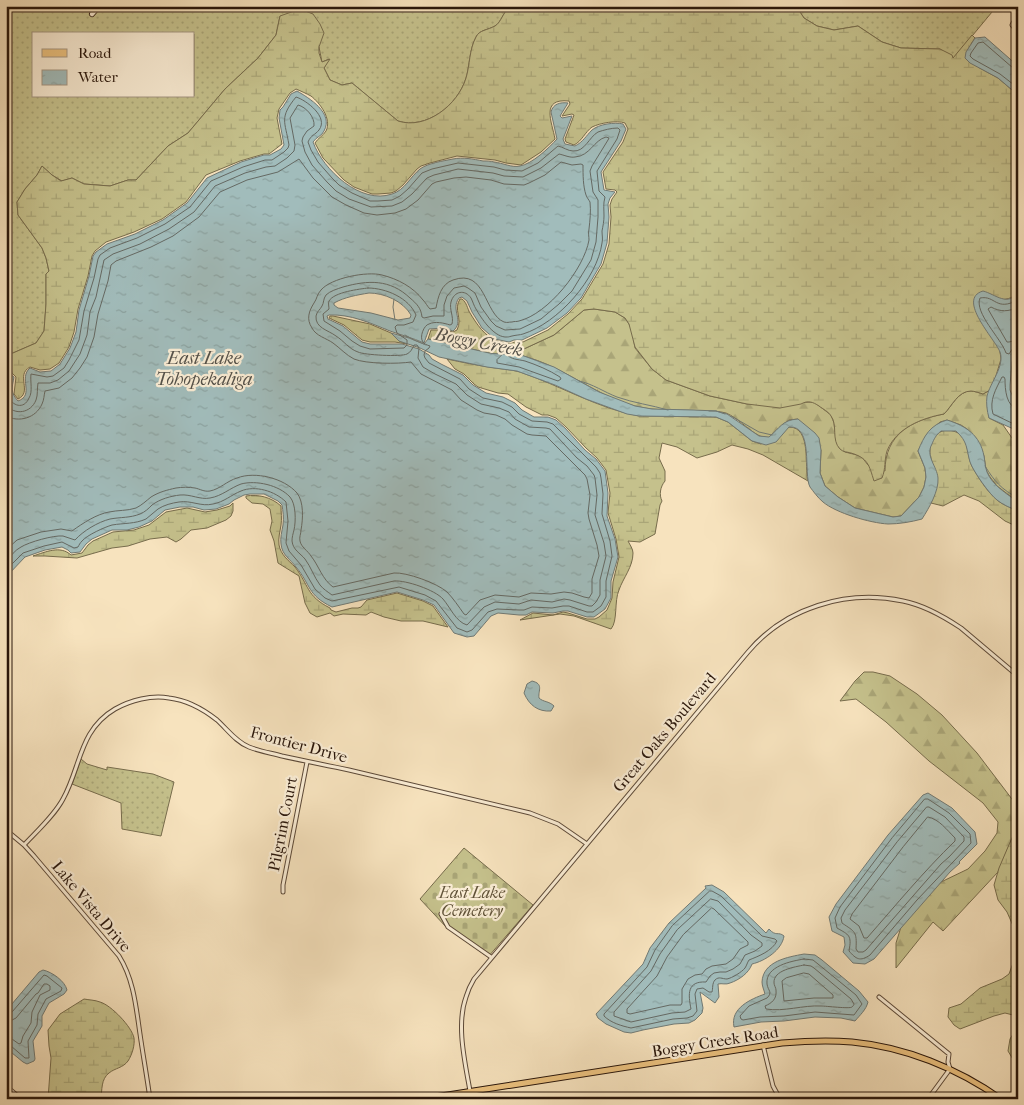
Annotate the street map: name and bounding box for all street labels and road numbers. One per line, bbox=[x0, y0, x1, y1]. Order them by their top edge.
street label: Great Oaks Boulevard bbox=[609, 668, 720, 796]
street label: Frontier Drive bbox=[248, 722, 350, 767]
street label: Pilgrim Court bbox=[264, 775, 301, 873]
street label: Lake Vista Drive bbox=[48, 857, 135, 956]
street label: Boggy Creek Road bbox=[650, 1022, 780, 1061]

